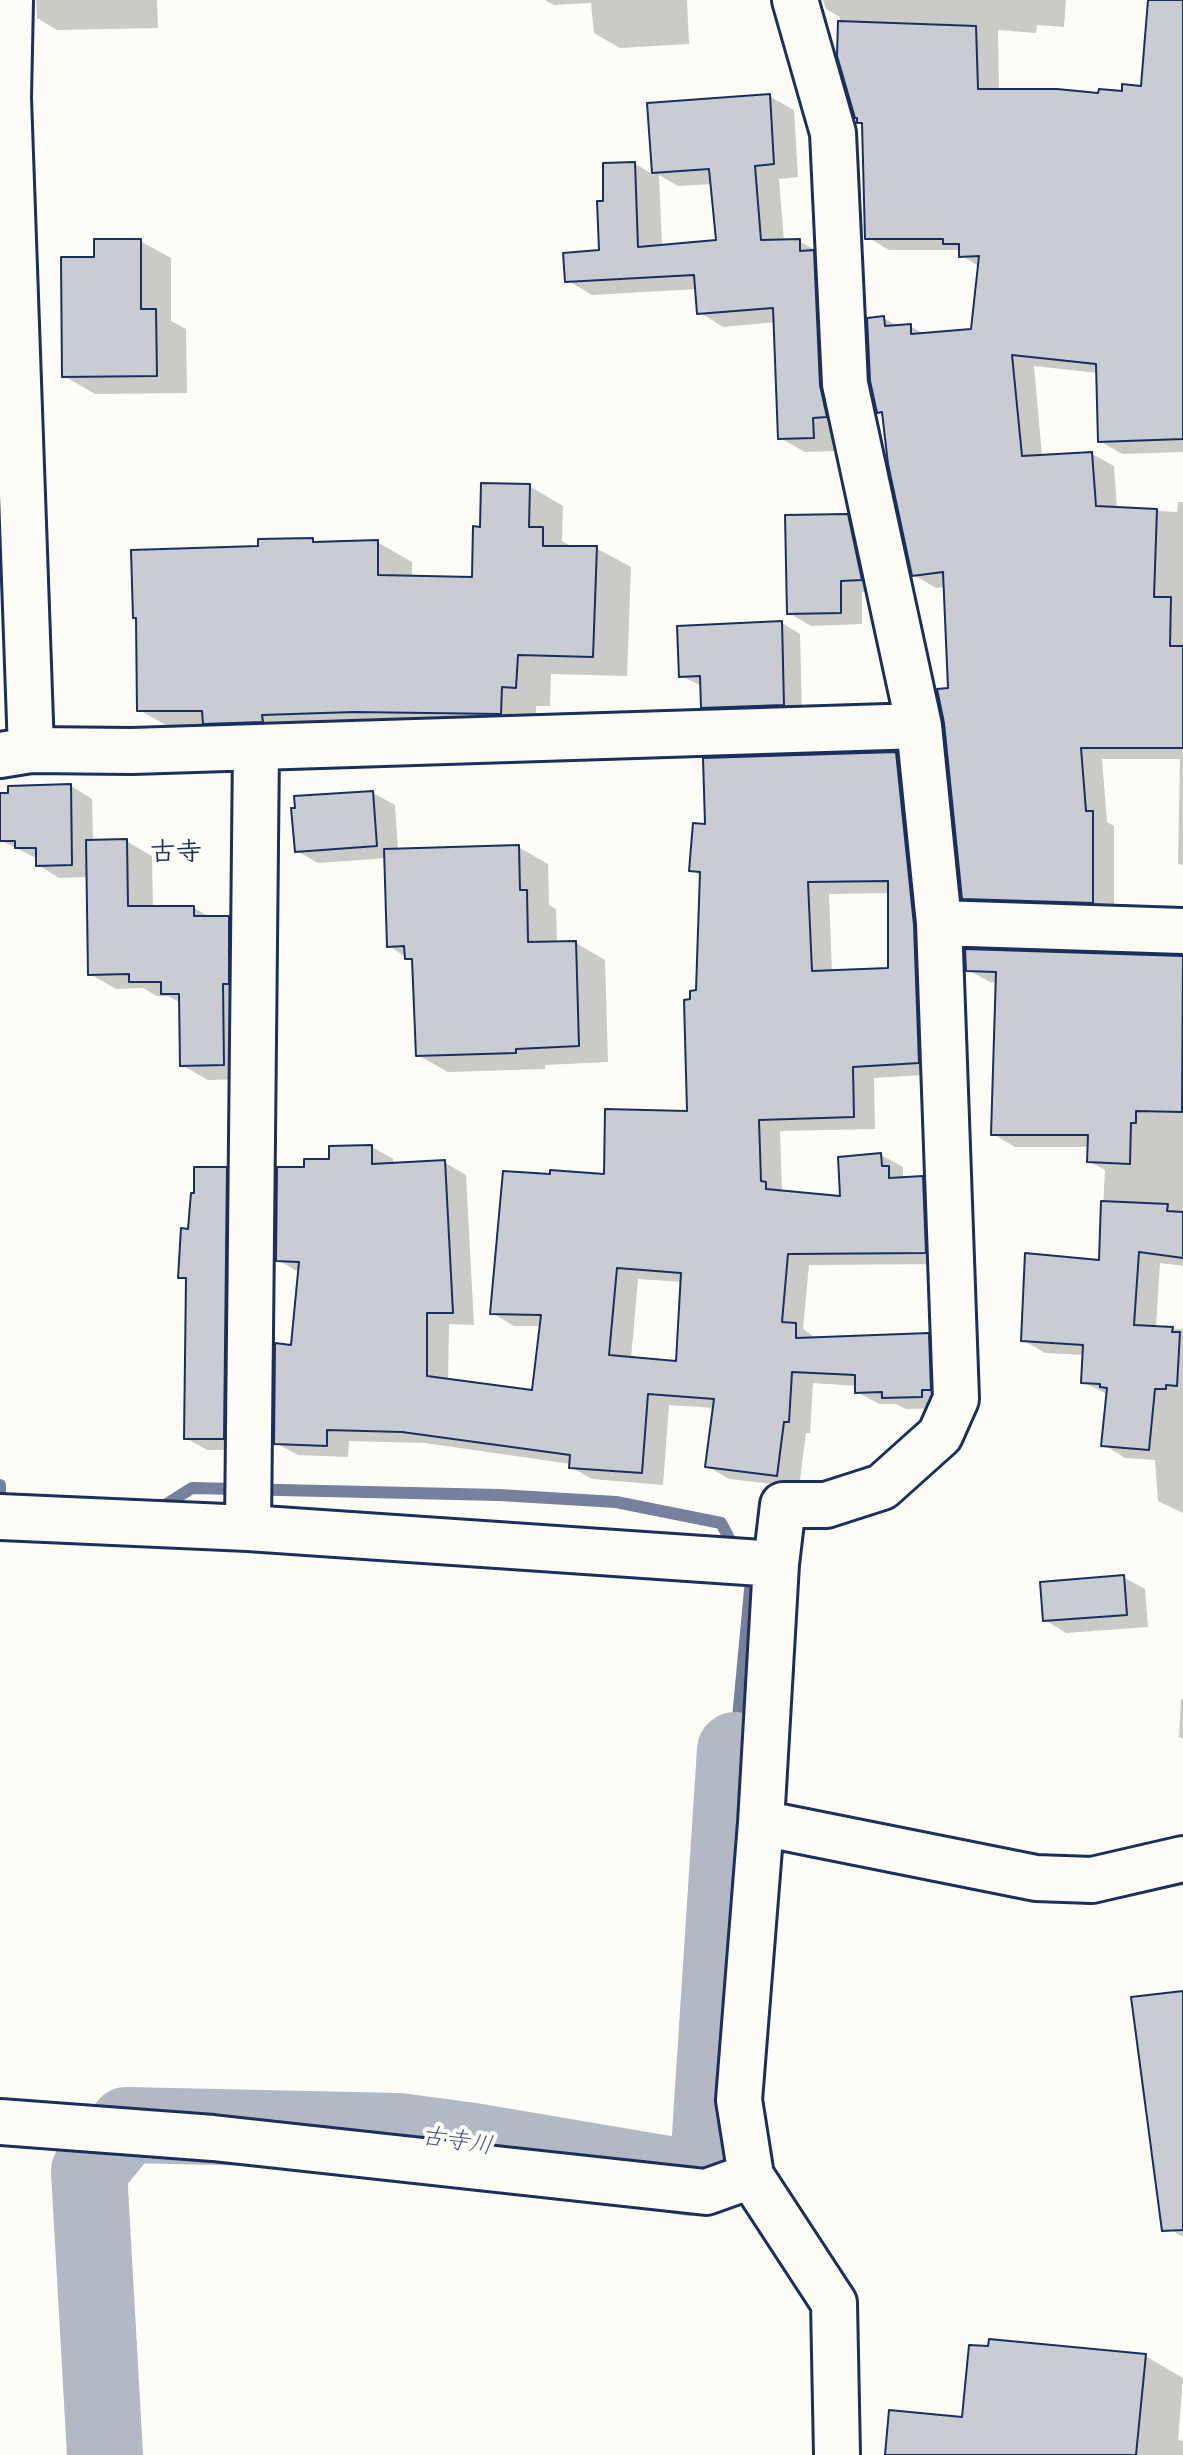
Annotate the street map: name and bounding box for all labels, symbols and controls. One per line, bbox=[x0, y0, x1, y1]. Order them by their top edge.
district label: 古寺 bbox=[150, 837, 202, 869]
water label: 古寺川 bbox=[419, 2121, 495, 2161]

